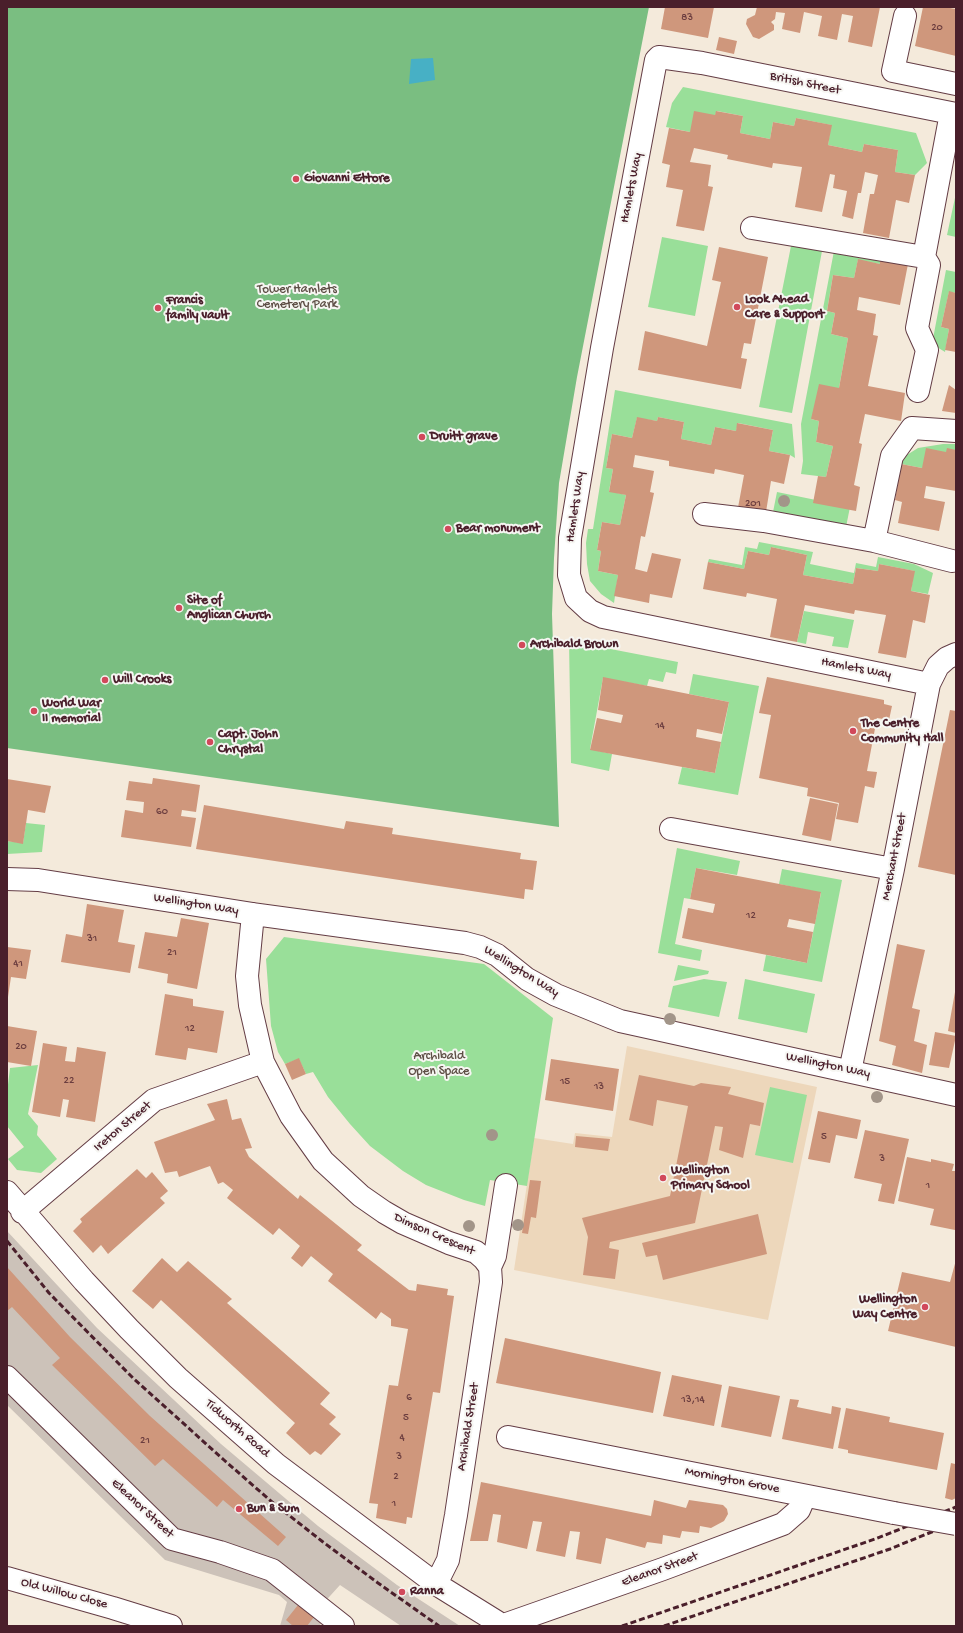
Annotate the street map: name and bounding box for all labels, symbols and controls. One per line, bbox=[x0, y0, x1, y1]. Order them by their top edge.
house number: 83 bbox=[681, 11, 693, 25]
house number: 20 bbox=[931, 21, 943, 35]
street label: British Street bbox=[768, 69, 842, 99]
street label: Hamlets Way bbox=[618, 152, 646, 224]
place label: Giovanni Ettore bbox=[304, 171, 390, 187]
marker: Giovanni Ettore bbox=[291, 174, 301, 184]
park label: Tower Hamlets Cemetery Park bbox=[257, 282, 337, 313]
place label: Look Ahead Care & Support bbox=[745, 292, 824, 323]
place label: Francis family vault bbox=[166, 293, 229, 324]
marker: Look Ahead Care & Support bbox=[732, 302, 742, 312]
marker: Francis family vault bbox=[153, 303, 163, 313]
place label: Druitt grave bbox=[430, 429, 497, 445]
marker: Druitt grave bbox=[417, 432, 427, 442]
street label: Hamlets Way bbox=[563, 471, 589, 543]
house number: 201 bbox=[745, 497, 761, 511]
place label: Bear monument bbox=[456, 521, 540, 537]
marker: Bear monument bbox=[443, 524, 453, 534]
place label: Site of Anglican Church bbox=[187, 593, 271, 624]
marker: Site of Anglican Church bbox=[174, 603, 184, 613]
place label: Archibald Brown bbox=[530, 637, 618, 653]
marker: Archibald Brown bbox=[517, 640, 527, 650]
street label: Hamlets Way bbox=[820, 655, 892, 683]
place label: Will Crooks bbox=[113, 672, 171, 688]
marker: Will Crooks bbox=[100, 675, 110, 685]
place label: World War II memorial bbox=[42, 696, 101, 727]
marker: World War II memorial bbox=[29, 706, 39, 716]
place label: The Centre Community Hall bbox=[861, 716, 943, 747]
house number: 14 bbox=[655, 719, 665, 733]
marker: The Centre Community Hall bbox=[848, 726, 858, 736]
place label: Capt. John Chrystal bbox=[218, 727, 278, 758]
marker: Capt. John Chrystal bbox=[205, 737, 215, 747]
house number: 60 bbox=[156, 805, 168, 819]
street label: Merchant Street bbox=[879, 812, 911, 902]
street label: Wellington Way bbox=[152, 891, 240, 919]
house number: 12 bbox=[746, 909, 756, 923]
house number: 31 bbox=[87, 932, 97, 946]
street label: Wellington Way bbox=[480, 943, 562, 1001]
house number: 21 bbox=[167, 946, 177, 960]
house number: 41 bbox=[13, 957, 23, 971]
house number: 12 bbox=[185, 1022, 195, 1036]
house number: 20 bbox=[15, 1040, 27, 1054]
park label: Archibald Open Space bbox=[409, 1049, 469, 1080]
street label: Wellington Way bbox=[784, 1049, 872, 1083]
house number: 22 bbox=[64, 1074, 74, 1088]
house number: 15 bbox=[560, 1075, 570, 1089]
house number: 13 bbox=[594, 1080, 604, 1094]
street label: Ireton Street bbox=[91, 1098, 155, 1156]
house number: 5 bbox=[821, 1130, 827, 1144]
house number: 3 bbox=[879, 1152, 885, 1166]
place label: Wellington Primary School bbox=[671, 1163, 750, 1194]
marker: Wellington Primary School bbox=[658, 1173, 668, 1183]
house number: 1 bbox=[926, 1179, 930, 1193]
street label: Dimson Crescent bbox=[391, 1210, 477, 1260]
place label: Wellington Way Centre bbox=[853, 1292, 917, 1323]
marker: Wellington Way Centre bbox=[920, 1302, 930, 1312]
street label: Archibald Street bbox=[454, 1382, 484, 1472]
house number: 6 bbox=[406, 1391, 412, 1405]
house number: 13,14 bbox=[681, 1393, 705, 1407]
street label: Tidworth Road bbox=[201, 1397, 273, 1461]
house number: 5 bbox=[403, 1411, 409, 1425]
house number: 4 bbox=[399, 1431, 405, 1445]
house number: 21 bbox=[140, 1434, 150, 1448]
house number: 3 bbox=[396, 1450, 402, 1464]
street label: Mornington Grove bbox=[683, 1464, 781, 1498]
house number: 2 bbox=[393, 1470, 399, 1484]
street label: Eleanor Street bbox=[107, 1476, 177, 1542]
house number: 1 bbox=[392, 1497, 396, 1511]
place label: Bun & Sum bbox=[247, 1501, 299, 1517]
marker: Bun & Sum bbox=[234, 1504, 244, 1514]
street label: Eleanor Street bbox=[620, 1549, 700, 1591]
street label: Old Willow Close bbox=[19, 1575, 109, 1613]
place label: Ranna bbox=[410, 1584, 444, 1600]
marker: Ranna bbox=[397, 1587, 407, 1597]

